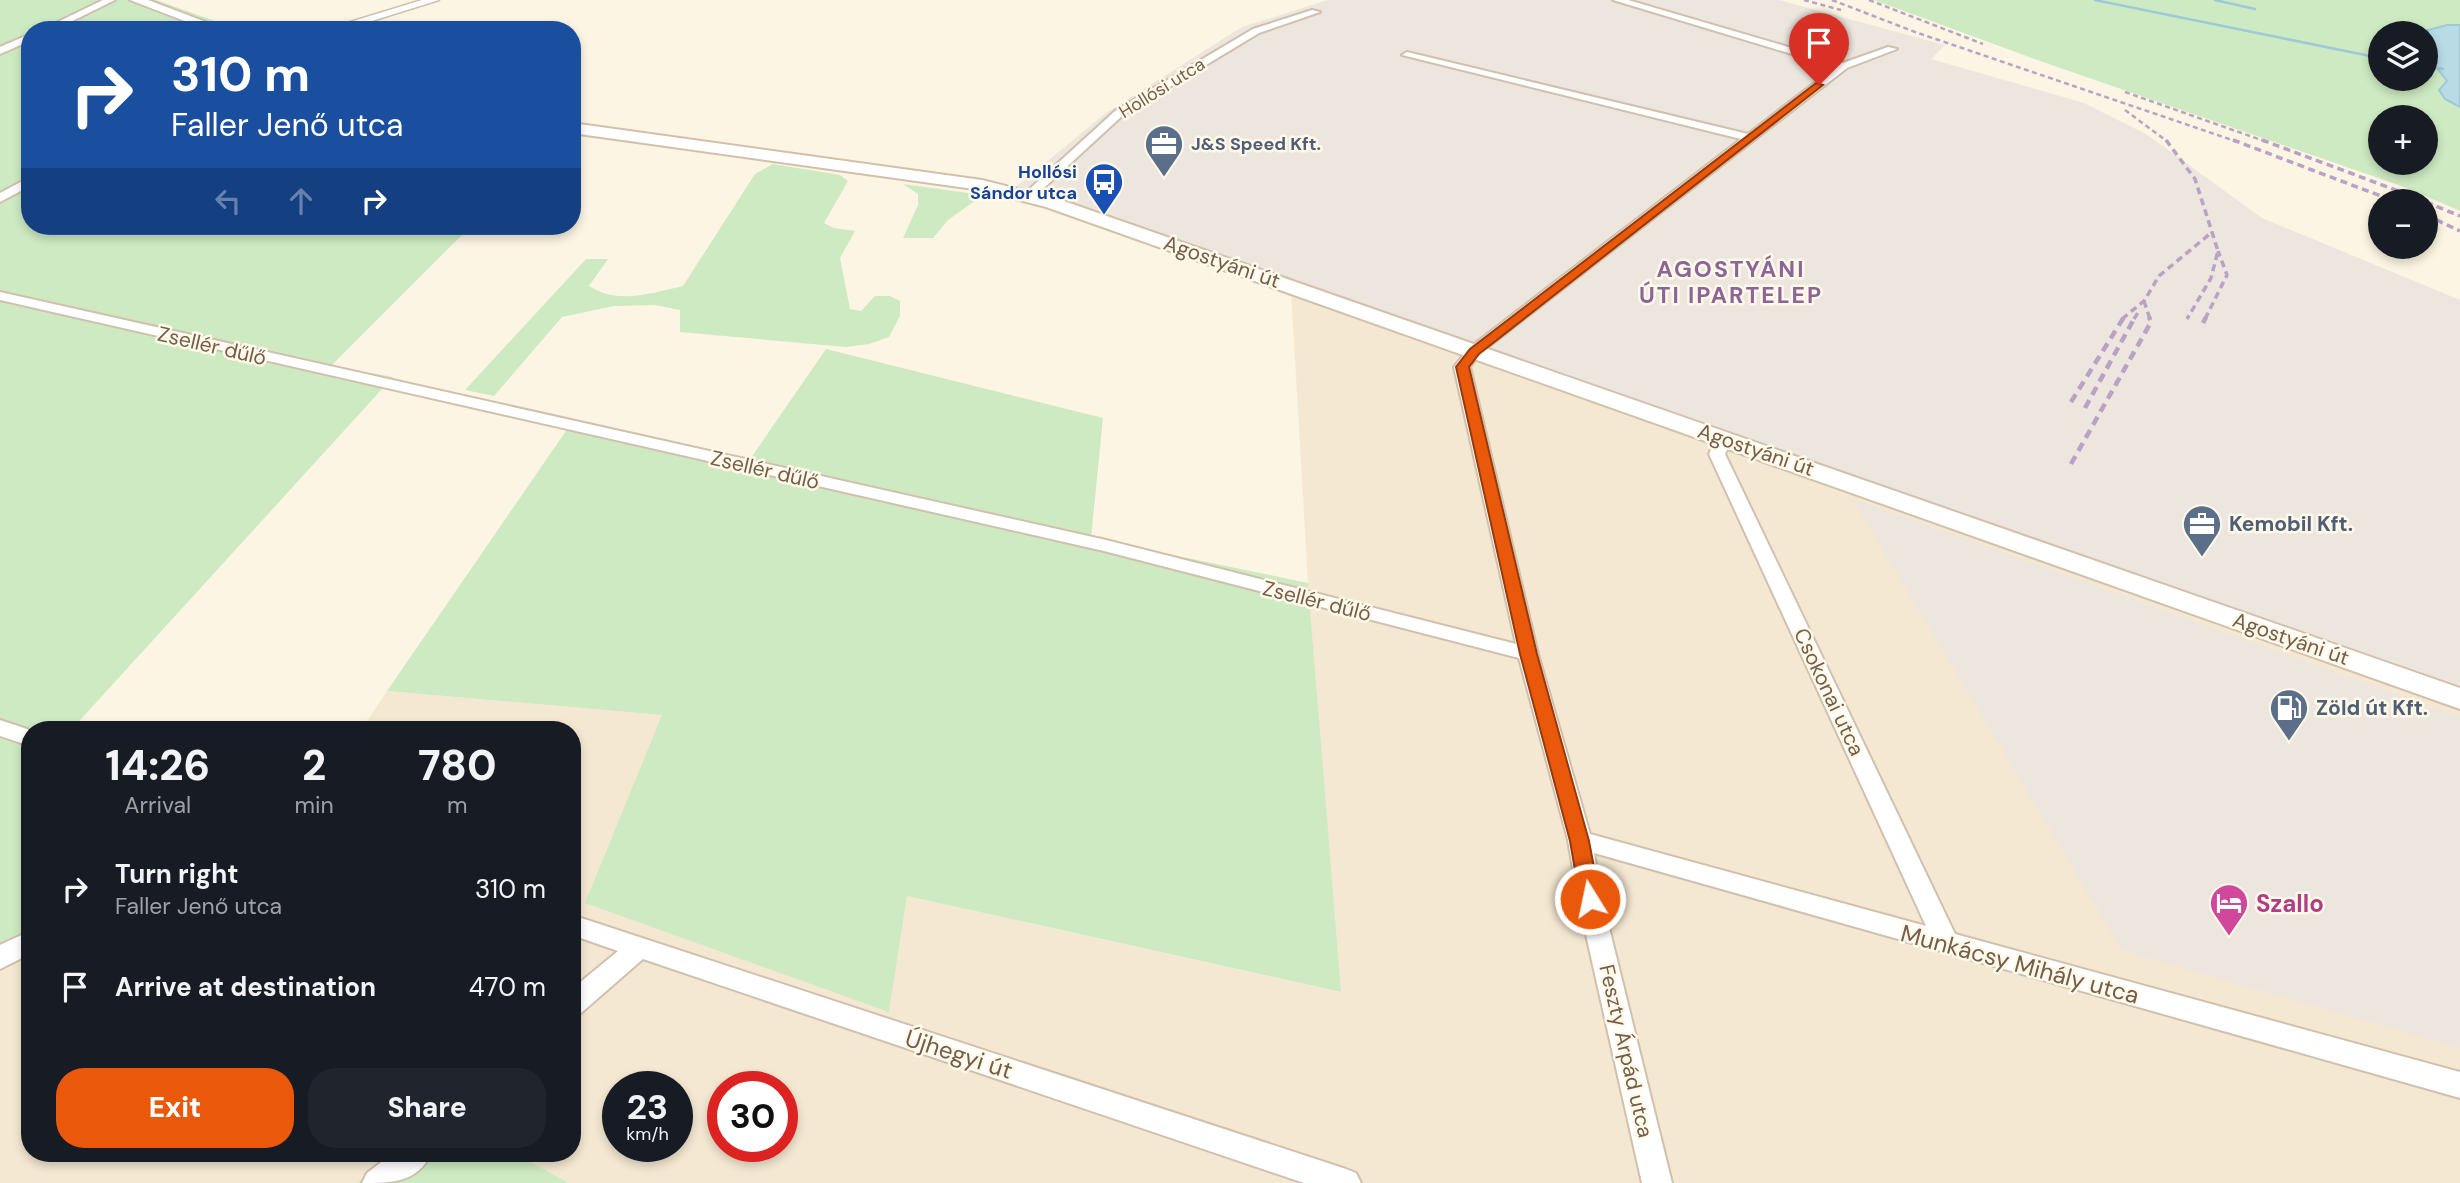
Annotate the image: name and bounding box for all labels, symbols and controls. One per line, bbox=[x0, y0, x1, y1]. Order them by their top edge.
pin bbox=[1789, 13, 1849, 85]
map controls bbox=[2368, 21, 2438, 259]
button: layers bbox=[2368, 21, 2438, 91]
icon: arrive bbox=[1800, 24, 1838, 62]
text: 310 m bbox=[171, 42, 310, 106]
icon: right bbox=[56, 49, 147, 140]
street label: Hollósi utca bbox=[1115, 52, 1209, 124]
text: Faller Jenő utca bbox=[171, 104, 403, 146]
button: + bbox=[2368, 105, 2438, 175]
office icon: J&S Speed Kft. bbox=[1143, 123, 1185, 178]
place label: J&S Speed Kft. bbox=[1191, 132, 1321, 156]
place label: Hollósi Sándor utca bbox=[970, 160, 1077, 205]
bus stop icon: Hollósi Sándor utca bbox=[1083, 161, 1125, 216]
icon: left bbox=[209, 182, 247, 220]
icon: ahead bbox=[282, 182, 320, 220]
icon: right bbox=[355, 182, 393, 220]
button: − bbox=[2368, 189, 2438, 259]
street label: Agostyáni út bbox=[1160, 229, 1284, 295]
district label: AGOSTYÁNI ÚTI IPARTELEP bbox=[1639, 254, 1823, 310]
street label: Zsellér dűlő bbox=[155, 320, 269, 372]
street label: Agostyáni út bbox=[1694, 417, 1818, 483]
street label: Zsellér dűlő bbox=[708, 444, 822, 496]
office icon: Kemobil Kft. bbox=[2181, 503, 2223, 558]
place label: Kemobil Kft. bbox=[2229, 510, 2353, 538]
street label: Zsellér dűlő bbox=[1260, 574, 1374, 628]
street label: Agostyáni út bbox=[2229, 606, 2353, 672]
street label: Csokonai utca bbox=[1787, 624, 1871, 760]
fuel station icon: Zöld út Kft. bbox=[2268, 687, 2310, 742]
place label: Zöld út Kft. bbox=[2316, 694, 2428, 722]
text: 14:26 bbox=[105, 738, 210, 793]
text: 2 bbox=[302, 738, 326, 793]
text: 780 bbox=[418, 738, 497, 793]
text: Arrival bbox=[124, 790, 191, 820]
text: min bbox=[295, 790, 334, 820]
text: m bbox=[447, 790, 468, 820]
text: Turn right bbox=[115, 857, 239, 891]
position arrow bbox=[1553, 862, 1627, 936]
icon: right bbox=[56, 870, 94, 908]
text: 310 m bbox=[475, 872, 546, 906]
hotel icon: Szallo bbox=[2208, 882, 2250, 937]
place label: Szallo bbox=[2256, 888, 2324, 919]
text: Faller Jenő utca bbox=[115, 891, 282, 921]
street label: Munkácsy Mihály utca bbox=[1898, 917, 2142, 1011]
street label: Feszty Árpád utca bbox=[1592, 962, 1660, 1140]
icon: arrive bbox=[56, 968, 94, 1006]
text: Arrive at destination bbox=[115, 970, 376, 1004]
text: 470 m bbox=[469, 970, 546, 1004]
street label: Újhegyi út bbox=[901, 1022, 1017, 1086]
button: Exit bbox=[56, 1068, 294, 1148]
button: Share bbox=[308, 1068, 546, 1148]
speed limit sign: 30 bbox=[707, 1071, 798, 1162]
text: 23 bbox=[627, 1084, 668, 1130]
text: km/h bbox=[626, 1122, 669, 1146]

